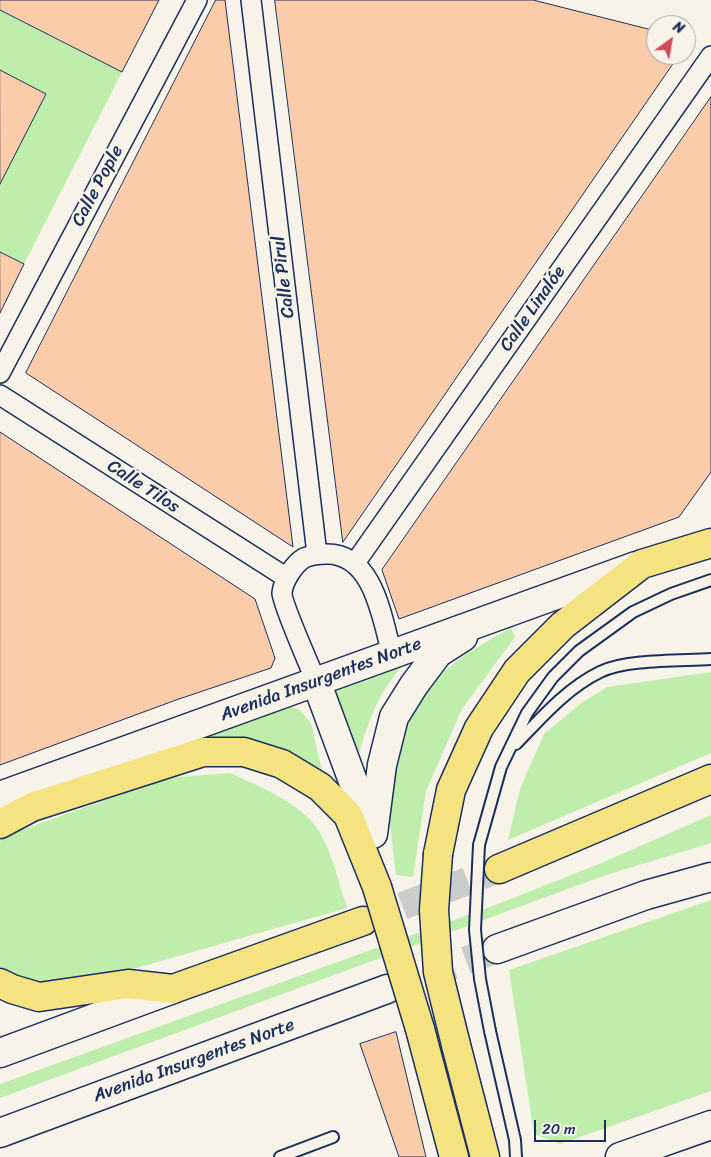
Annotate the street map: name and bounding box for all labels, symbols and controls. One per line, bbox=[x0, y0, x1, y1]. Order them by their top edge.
north arrow bbox=[646, 15, 696, 65]
text: N bbox=[668, 15, 689, 41]
street label: Calle Pople bbox=[68, 142, 128, 230]
street label: Calle Pirul bbox=[268, 235, 300, 319]
street label: Calle Linalóe bbox=[496, 262, 570, 356]
street label: Calle Tilos bbox=[103, 456, 183, 518]
street label: Avenida Insurgentes Norte bbox=[217, 634, 425, 726]
street label: Avenida Insurgentes Norte bbox=[90, 1015, 298, 1107]
scale bar bbox=[536, 1110, 608, 1142]
text: 20 m bbox=[542, 1116, 576, 1142]

